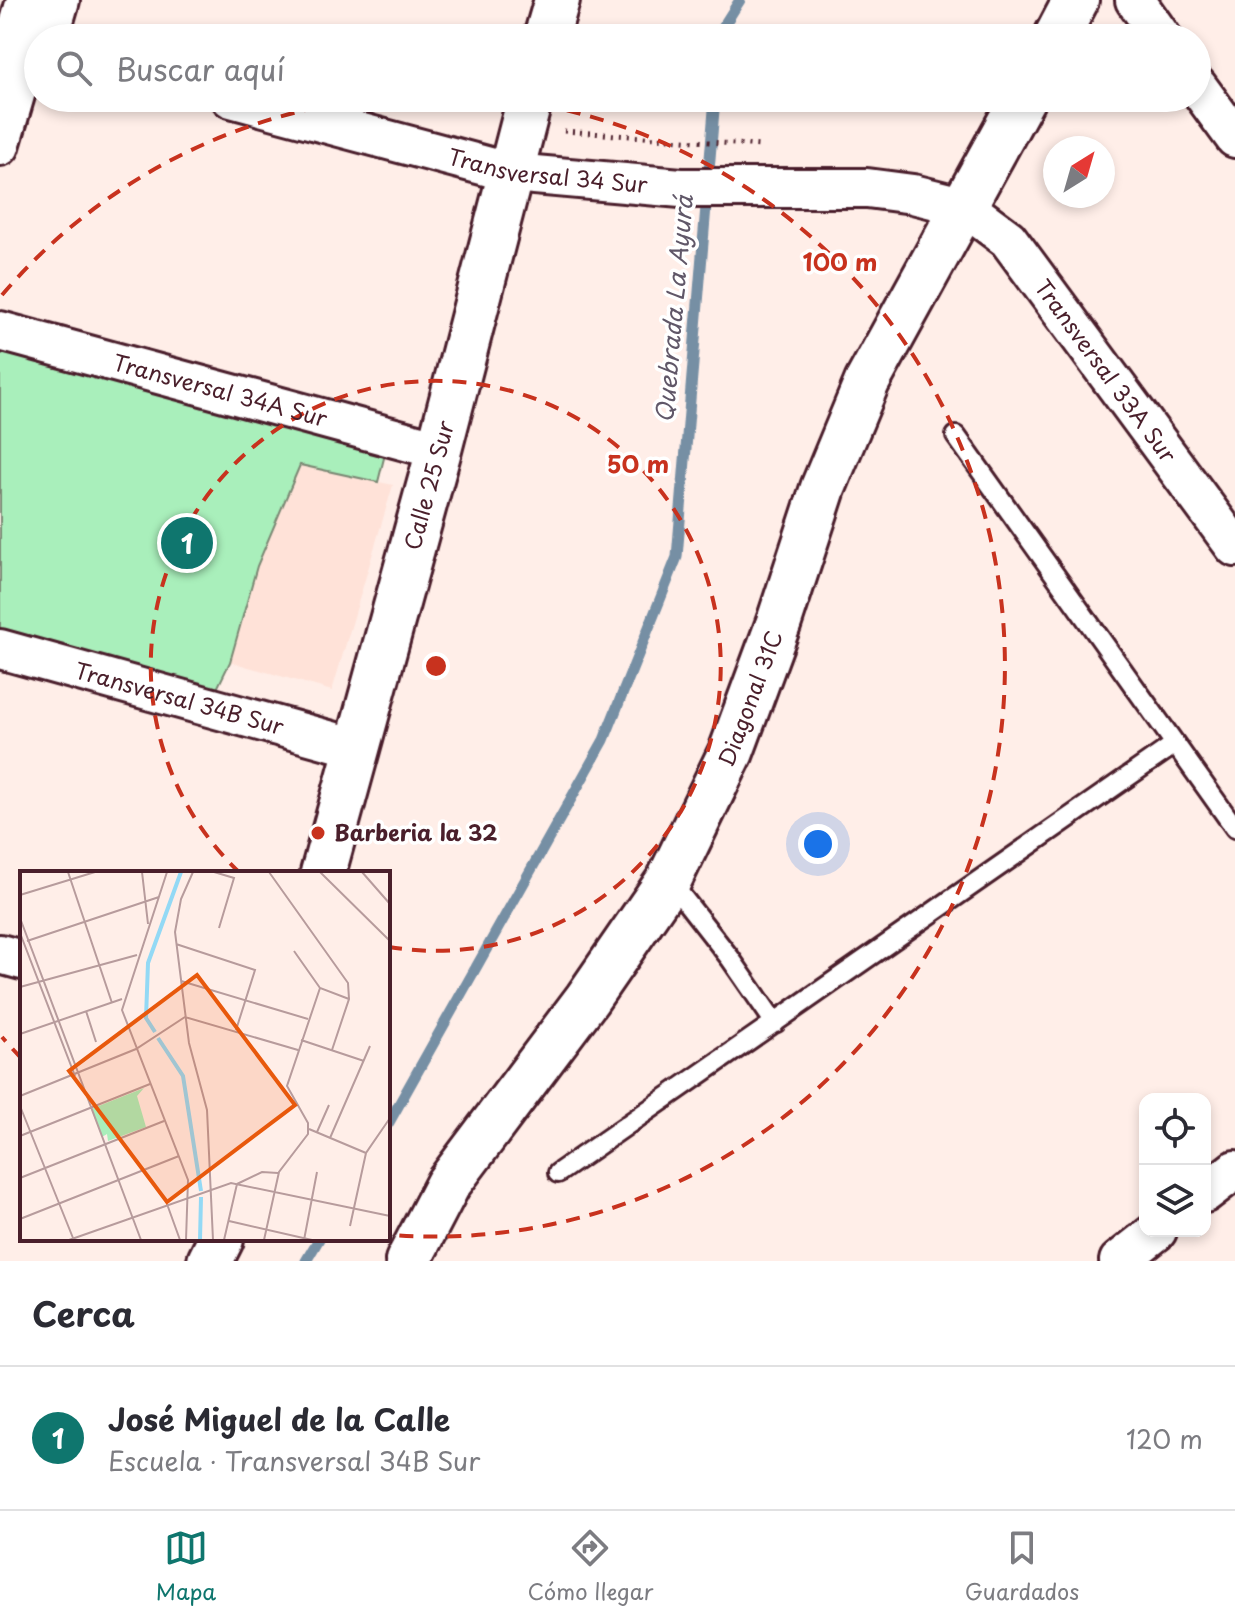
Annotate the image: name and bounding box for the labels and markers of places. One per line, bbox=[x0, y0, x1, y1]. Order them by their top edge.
pin: 1 bbox=[161, 513, 213, 573]
centre of rings bbox=[422, 652, 450, 680]
place label: Barberia la 32 bbox=[334, 815, 497, 848]
marker: Barberia la 32 bbox=[309, 824, 327, 842]

